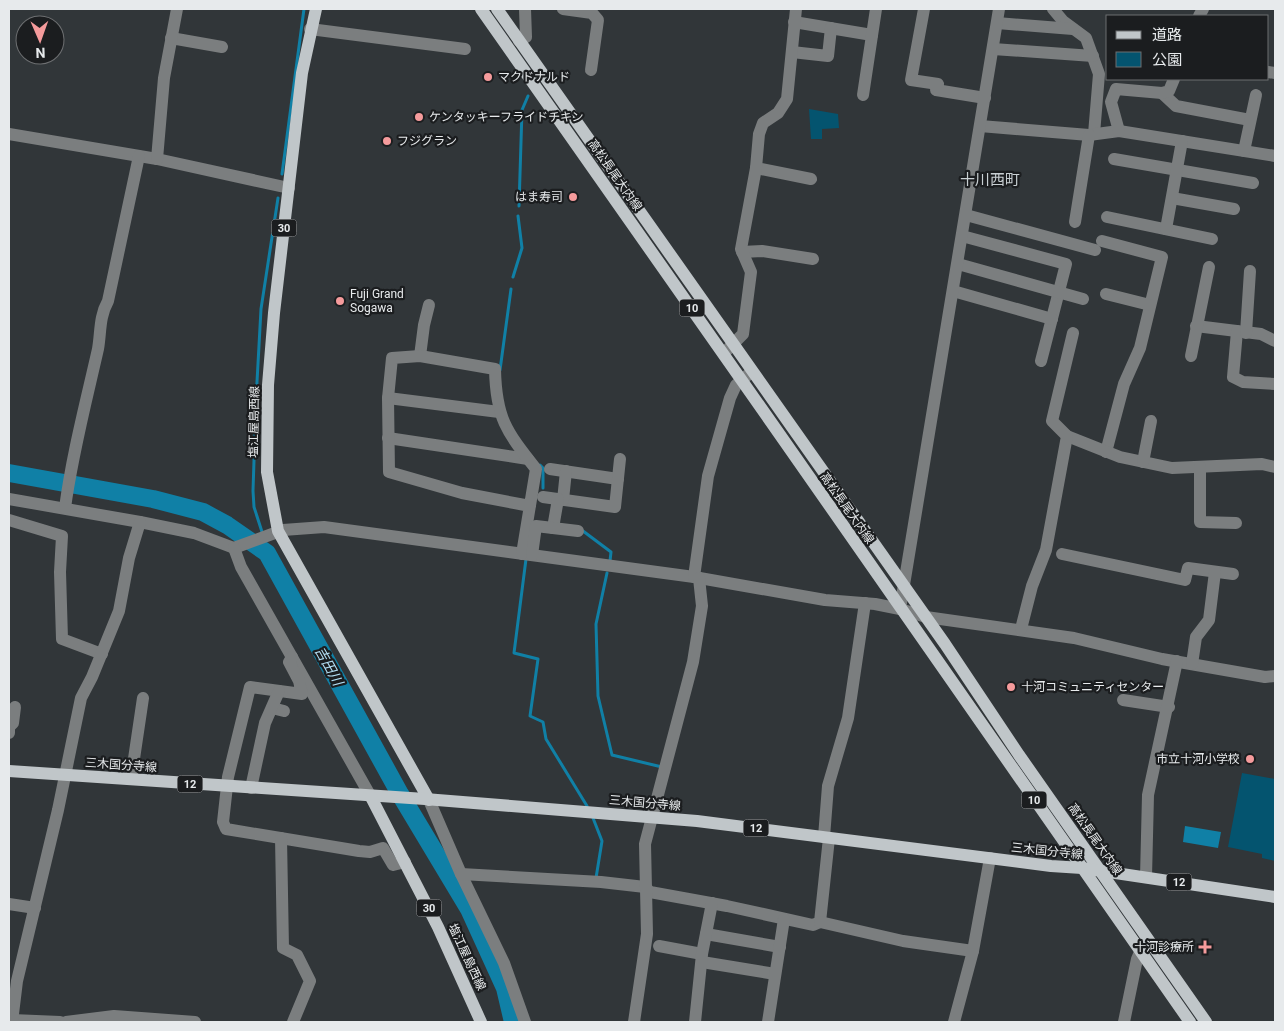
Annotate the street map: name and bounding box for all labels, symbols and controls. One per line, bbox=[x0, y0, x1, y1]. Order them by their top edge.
north arrow bbox=[15, 15, 65, 65]
legend bbox=[1106, 15, 1269, 80]
text: 道路 bbox=[1152, 26, 1182, 44]
text: N bbox=[35, 45, 46, 61]
text: 公園 bbox=[1152, 51, 1182, 69]
place label: マクドナルド bbox=[498, 70, 570, 84]
marker: マクドナルド bbox=[482, 71, 494, 83]
place label: ケンタッキーフライドチキン bbox=[429, 110, 584, 124]
marker: ケンタッキーフライドチキン bbox=[413, 111, 425, 123]
place label: フジグラン bbox=[397, 134, 457, 148]
marker: フジグラン bbox=[381, 135, 393, 147]
street label: 高松長尾大内線 bbox=[585, 137, 645, 213]
district label: 十川西町 bbox=[960, 171, 1020, 189]
place label: はま寿司 bbox=[515, 190, 563, 204]
marker: はま寿司 bbox=[567, 191, 579, 203]
road number: 30 bbox=[272, 220, 296, 237]
place label: Fuji Grand Sogawa bbox=[350, 287, 404, 315]
marker: Fuji Grand Sogawa bbox=[334, 295, 346, 307]
road number: 10 bbox=[680, 300, 704, 316]
street label: 塩江屋島西線 bbox=[246, 386, 262, 458]
street label: 高松長尾大内線 bbox=[817, 470, 877, 546]
water label: 吉田川 bbox=[312, 644, 347, 690]
place label: 十河コミュニティセンター bbox=[1021, 680, 1164, 694]
marker: 十河コミュニティセンター bbox=[1005, 681, 1017, 693]
place label: 市立十河小学校 bbox=[1156, 752, 1240, 766]
marker: 市立十河小学校 bbox=[1244, 753, 1256, 765]
street label: 三木国分寺線 bbox=[85, 756, 157, 774]
road number: 12 bbox=[178, 776, 202, 792]
road number: 10 bbox=[1022, 792, 1046, 808]
street label: 三木国分寺線 bbox=[609, 793, 681, 813]
street label: 高松長尾大内線 bbox=[1065, 801, 1125, 877]
road number: 12 bbox=[744, 820, 768, 836]
street label: 三木国分寺線 bbox=[1010, 840, 1084, 862]
road number: 12 bbox=[1166, 874, 1192, 890]
road number: 30 bbox=[416, 900, 442, 916]
street label: 塩江屋島西線 bbox=[445, 921, 489, 993]
place label: 十河診療所 bbox=[1134, 940, 1194, 954]
marker: 十河診療所 bbox=[1198, 940, 1212, 954]

